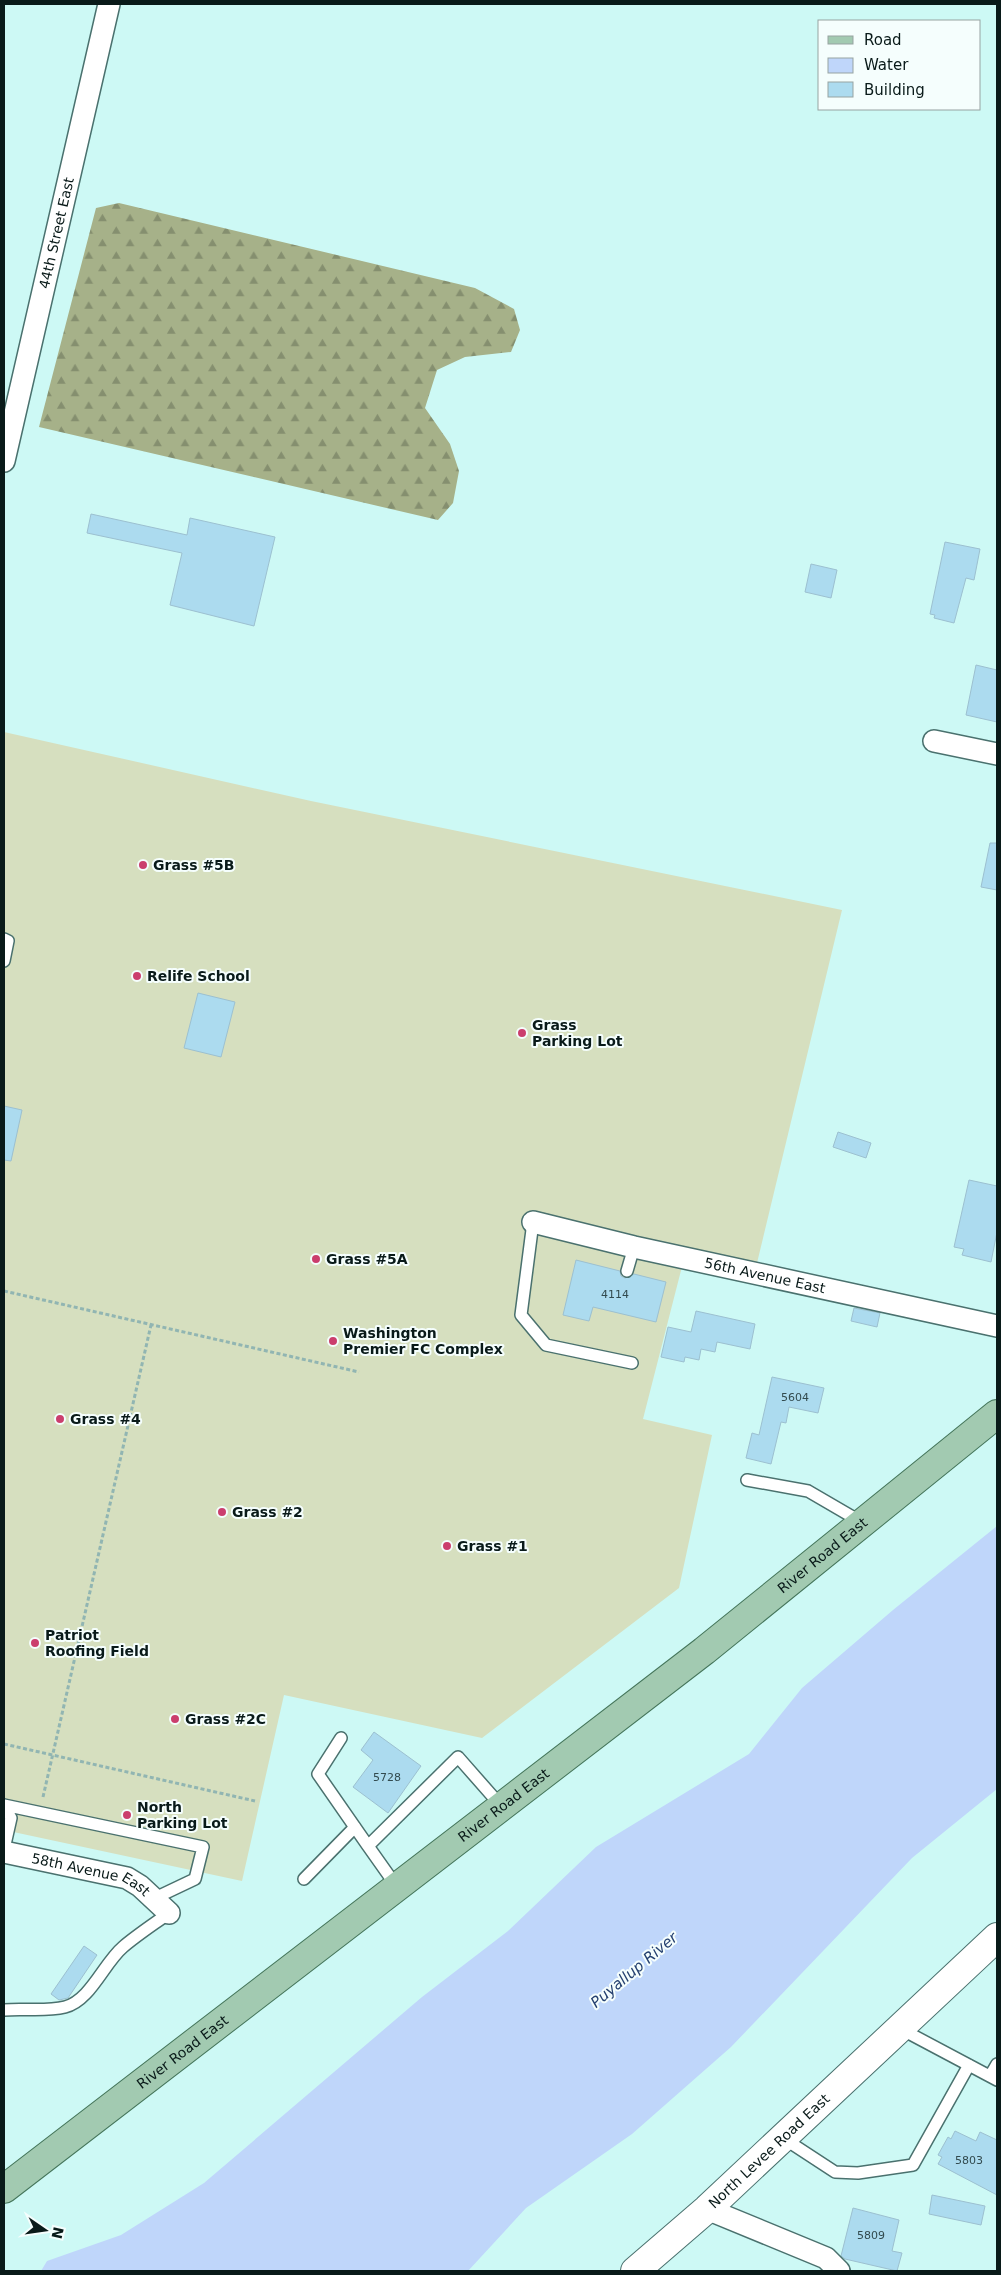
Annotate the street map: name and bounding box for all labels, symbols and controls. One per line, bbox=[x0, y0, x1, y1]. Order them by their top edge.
legend bbox=[818, 20, 981, 110]
text: Road bbox=[864, 31, 902, 49]
text: Water bbox=[864, 56, 909, 74]
text: Building bbox=[864, 81, 925, 99]
street label: 44th Street East bbox=[36, 175, 77, 290]
place label: Grass #5B bbox=[153, 857, 235, 873]
marker: Grass #5B bbox=[137, 859, 149, 871]
place label: Relife School bbox=[147, 968, 250, 984]
marker: Relife School bbox=[131, 970, 143, 982]
place label: Grass Parking Lot bbox=[532, 1017, 623, 1049]
marker: Grass Parking Lot bbox=[516, 1027, 528, 1039]
place label: Grass #5A bbox=[326, 1251, 408, 1267]
marker: Grass #5A bbox=[310, 1253, 322, 1265]
street label: 56th Avenue East bbox=[703, 1255, 827, 1297]
house number: 4114 bbox=[601, 1288, 629, 1301]
place label: Washington Premier FC Complex bbox=[343, 1325, 503, 1357]
marker: Washington Premier FC Complex bbox=[327, 1335, 339, 1347]
house number: 5604 bbox=[781, 1391, 809, 1404]
place label: Grass #4 bbox=[70, 1411, 141, 1427]
marker: Grass #4 bbox=[54, 1413, 66, 1425]
place label: Grass #2 bbox=[232, 1504, 303, 1520]
marker: Grass #2 bbox=[216, 1506, 228, 1518]
street label: River Road East bbox=[774, 1514, 871, 1596]
place label: Grass #1 bbox=[457, 1538, 528, 1554]
marker: Grass #1 bbox=[441, 1540, 453, 1552]
place label: Patriot Roofing Field bbox=[45, 1627, 149, 1659]
marker: Patriot Roofing Field bbox=[29, 1637, 41, 1649]
place label: Grass #2C bbox=[185, 1711, 266, 1727]
marker: Grass #2C bbox=[169, 1713, 181, 1725]
street label: River Road East bbox=[455, 1765, 553, 1845]
house number: 5728 bbox=[373, 1771, 401, 1784]
place label: North Parking Lot bbox=[137, 1799, 228, 1831]
marker: North Parking Lot bbox=[121, 1809, 133, 1821]
street label: 58th Avenue East bbox=[30, 1850, 154, 1900]
water label: Puyallup River bbox=[587, 1928, 682, 2011]
street label: River Road East bbox=[134, 2012, 232, 2092]
street label: North Levee Road East bbox=[705, 2090, 833, 2211]
house number: 5803 bbox=[955, 2154, 983, 2167]
north arrow bbox=[20, 2205, 70, 2255]
text: N bbox=[49, 2225, 67, 2240]
house number: 5809 bbox=[857, 2229, 885, 2242]

